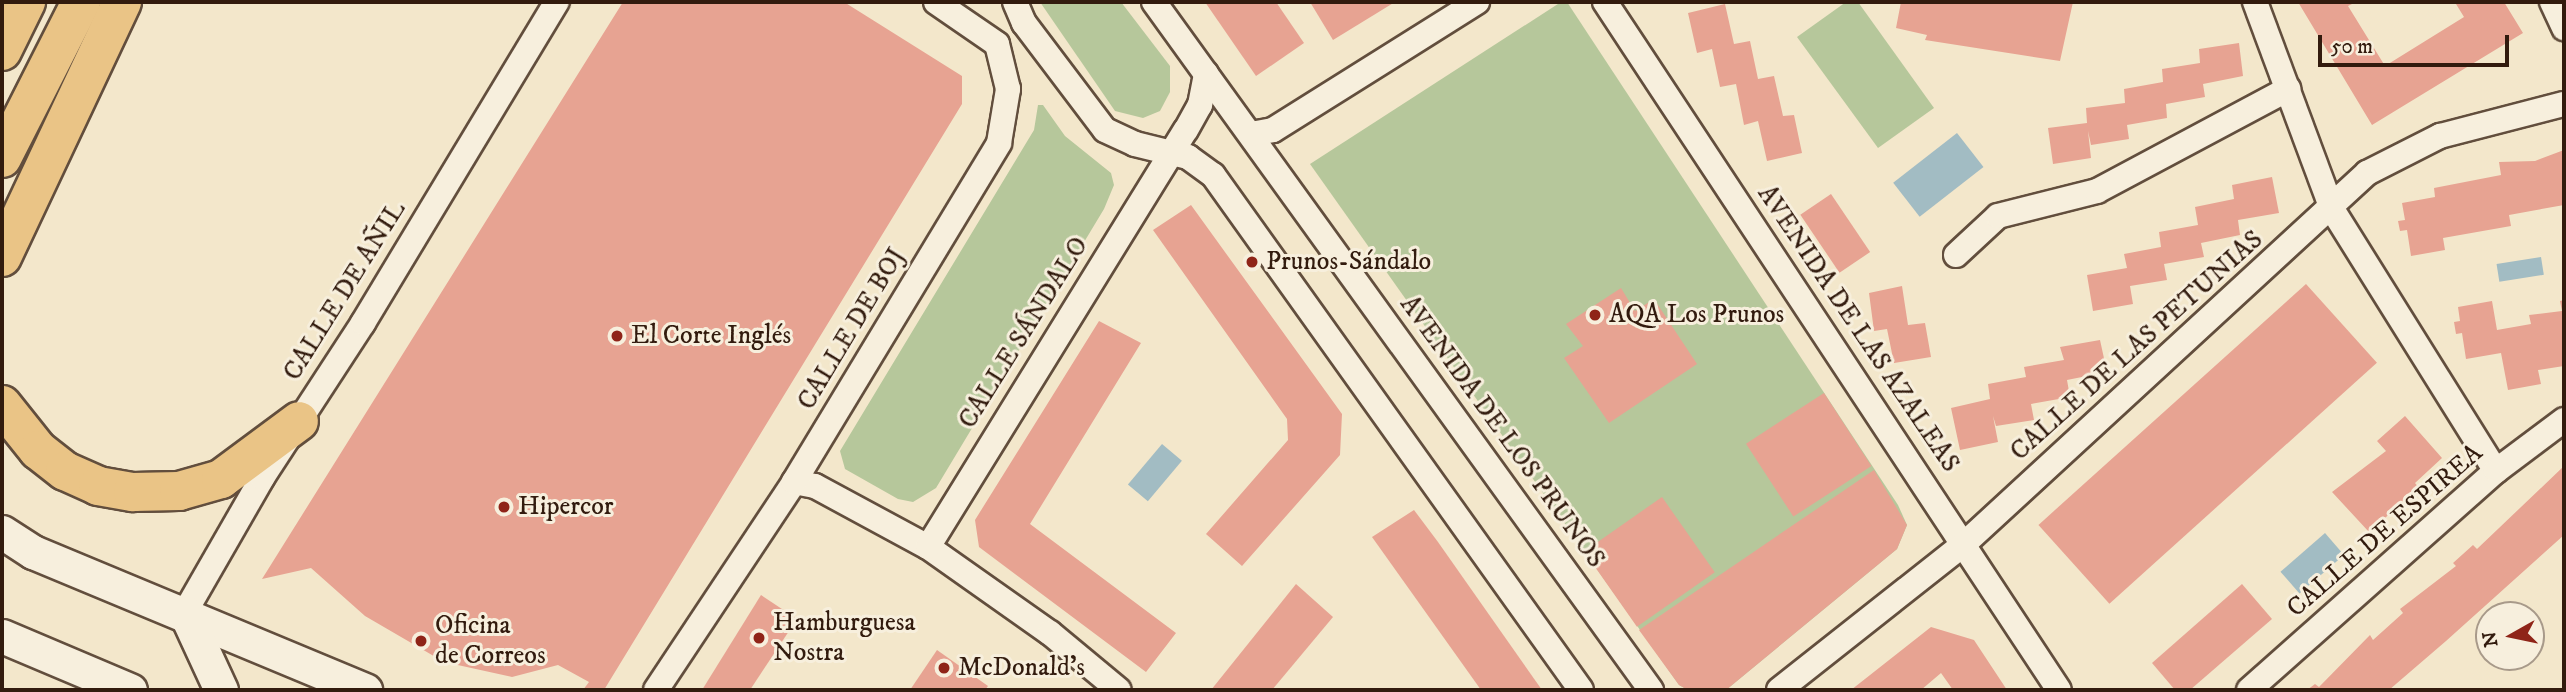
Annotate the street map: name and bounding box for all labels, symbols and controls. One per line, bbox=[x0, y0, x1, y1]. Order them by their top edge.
scale bar bbox=[2321, 21, 2512, 65]
text: 50 m bbox=[2331, 34, 2373, 60]
street label: AVENIDA DE LAS AZALEAS bbox=[1750, 180, 1966, 478]
street label: CALLE DE AÑIL bbox=[277, 196, 413, 386]
street label: CALLE DE LAS PETUNIAS bbox=[2004, 224, 2270, 468]
street label: CALLE SÁNDALO bbox=[953, 232, 1095, 434]
street label: CALLE DE BOJ bbox=[791, 242, 913, 416]
place label: Prunos-Sándalo bbox=[1266, 246, 1431, 278]
marker: Prunos-Sándalo bbox=[1244, 254, 1260, 270]
street label: AVENIDA DE LOS PRUNOS bbox=[1393, 290, 1611, 574]
place label: AQA Los Prunos bbox=[1609, 299, 1784, 331]
marker: AQA Los Prunos bbox=[1587, 307, 1603, 323]
place label: El Corte Inglés bbox=[631, 320, 791, 352]
marker: El Corte Inglés bbox=[609, 328, 625, 344]
street label: CALLE DE ESPIREA bbox=[2281, 438, 2489, 624]
place label: Hipercor bbox=[518, 491, 613, 523]
marker: Hipercor bbox=[496, 499, 512, 515]
north arrow bbox=[2475, 601, 2545, 671]
place label: Hamburguesa Nostra bbox=[773, 607, 915, 668]
place label: Oficina de Correos bbox=[435, 610, 546, 672]
marker: Hamburguesa Nostra bbox=[751, 630, 767, 646]
text: N bbox=[2478, 630, 2503, 649]
marker: Oficina de Correos bbox=[413, 633, 429, 649]
place label: McDonald's bbox=[958, 652, 1085, 684]
marker: McDonald's bbox=[936, 660, 952, 676]

